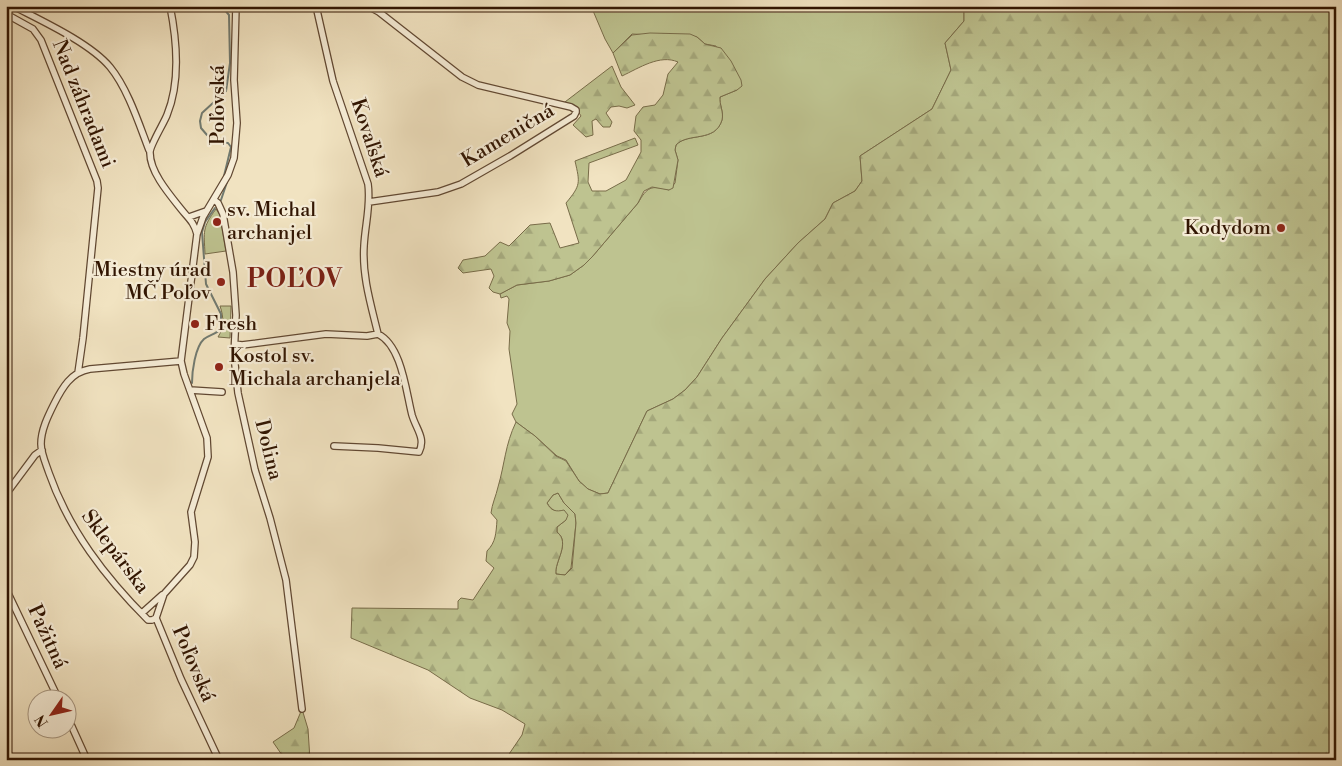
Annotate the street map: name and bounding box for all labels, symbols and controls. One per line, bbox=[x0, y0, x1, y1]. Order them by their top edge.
street label: Nad záhradami bbox=[46, 36, 120, 172]
street label: Poľovská bbox=[206, 64, 231, 145]
street label: Kovaľská bbox=[345, 96, 394, 181]
street label: Kameničná bbox=[457, 98, 560, 173]
place label: sv. Michal archanjel bbox=[227, 198, 316, 246]
marker: sv. Michal archanjel bbox=[211, 216, 223, 228]
place label: Kodydom bbox=[1184, 216, 1271, 241]
marker: Kodydom bbox=[1275, 222, 1287, 234]
place label: Miestny úrad MČ Poľov bbox=[94, 258, 212, 306]
district label: POĽOV bbox=[247, 264, 343, 295]
marker: Miestny úrad MČ Poľov bbox=[215, 276, 227, 288]
place label: Fresh bbox=[205, 312, 257, 337]
marker: Fresh bbox=[189, 318, 201, 330]
place label: Kostol sv. Michala archanjela bbox=[229, 344, 401, 392]
marker: Kostol sv. Michala archanjela bbox=[213, 361, 225, 373]
street label: Dolina bbox=[248, 417, 288, 484]
street label: Sklepárska bbox=[75, 505, 155, 599]
street label: Pažitná bbox=[21, 601, 73, 674]
street label: Poľovská bbox=[166, 622, 221, 707]
north arrow bbox=[28, 688, 78, 738]
text: N bbox=[31, 711, 53, 730]

